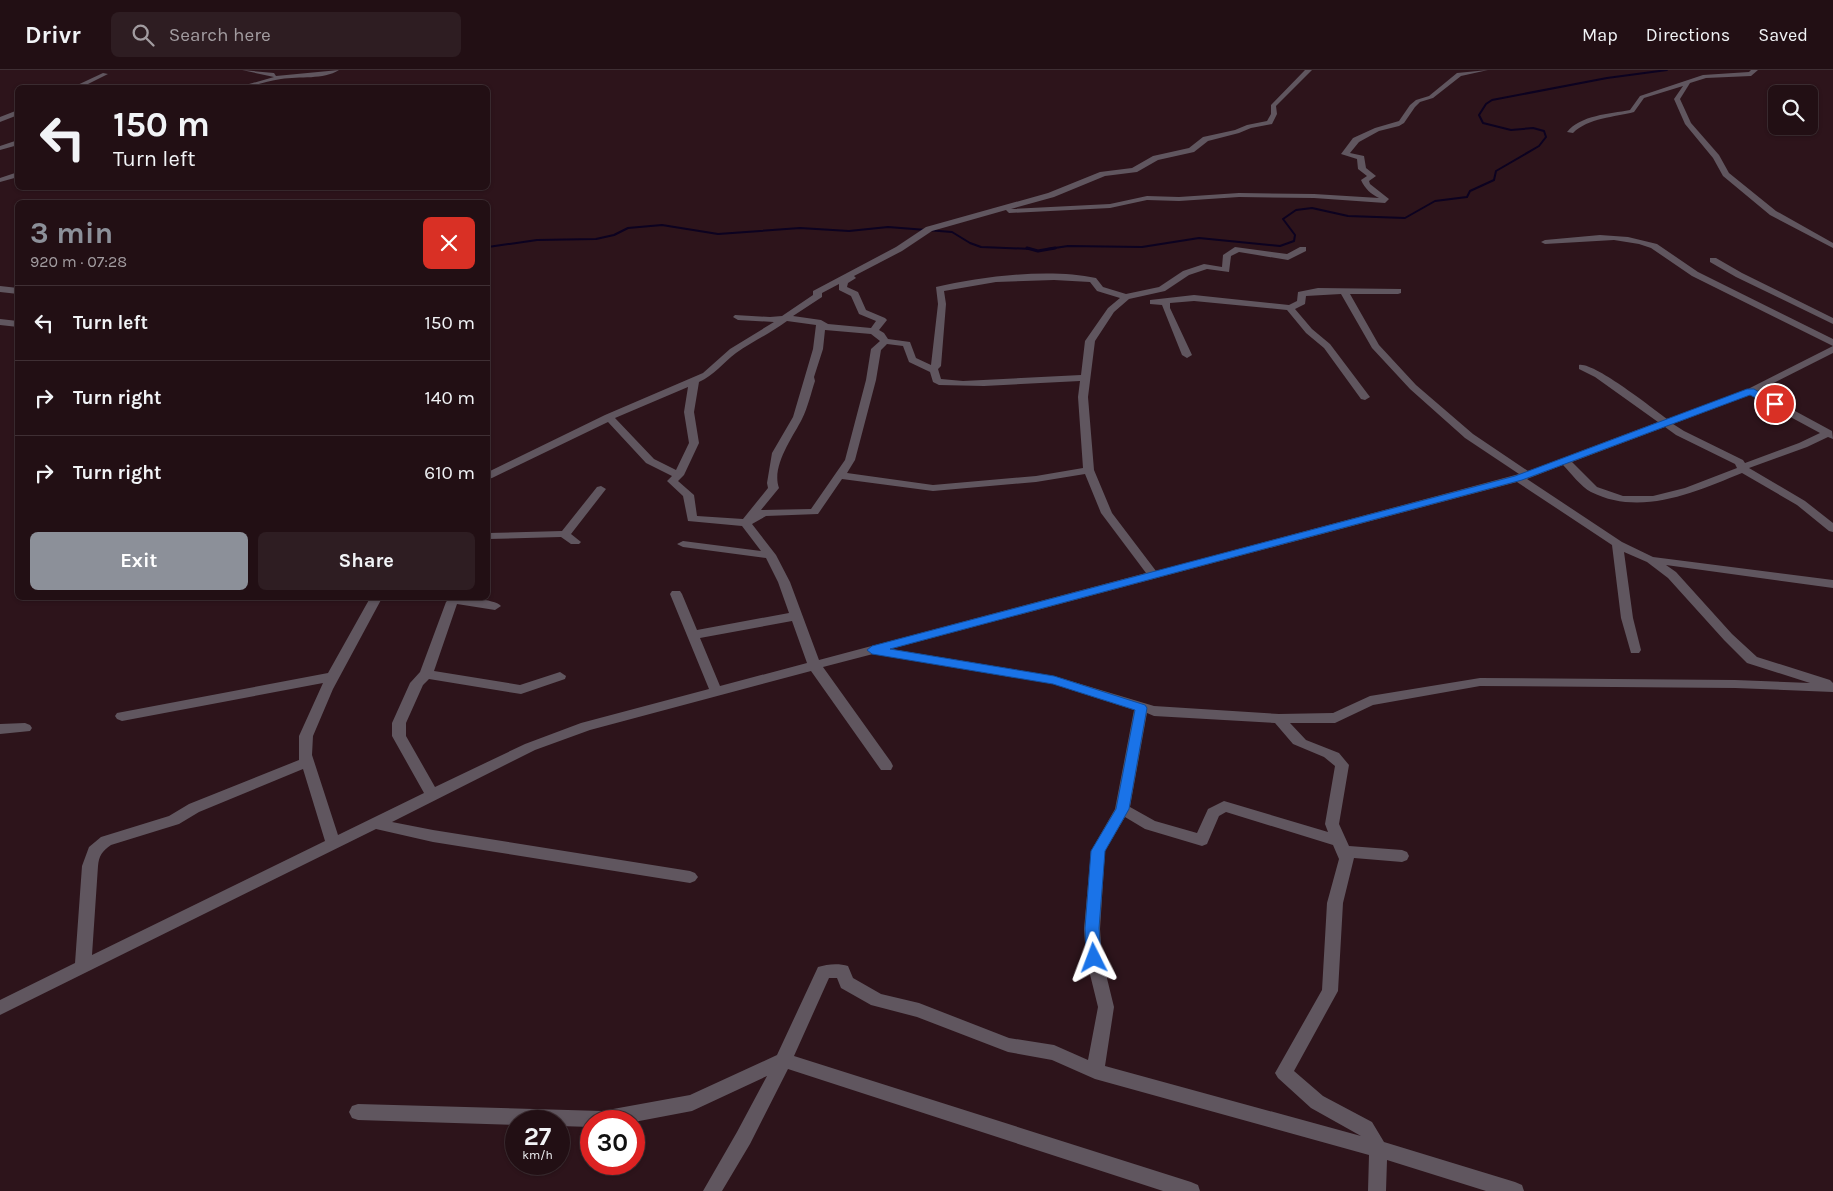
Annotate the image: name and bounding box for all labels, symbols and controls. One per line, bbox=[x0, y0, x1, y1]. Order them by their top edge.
search box bbox=[111, 12, 461, 57]
text: Drivr bbox=[25, 21, 81, 49]
icon: search bbox=[129, 21, 157, 49]
text: Search here bbox=[169, 24, 271, 46]
text: Map bbox=[1582, 24, 1618, 46]
text: Directions bbox=[1646, 24, 1730, 46]
text: Saved bbox=[1758, 24, 1808, 46]
map controls bbox=[1768, 85, 1818, 135]
button: search bbox=[1768, 85, 1818, 135]
text: 150 m bbox=[113, 104, 210, 145]
icon: left bbox=[30, 105, 95, 170]
text: Turn left bbox=[113, 146, 196, 172]
text: 3 min bbox=[30, 215, 113, 251]
button: close bbox=[423, 217, 475, 269]
text: 920 m · 07:28 bbox=[30, 252, 127, 271]
icon: left bbox=[30, 309, 58, 337]
text: Turn left bbox=[73, 312, 148, 334]
text: 150 m bbox=[424, 312, 475, 334]
pin bbox=[1754, 383, 1796, 425]
icon: right bbox=[30, 384, 58, 412]
text: Turn right bbox=[73, 387, 162, 409]
text: 140 m bbox=[425, 387, 475, 409]
icon: arrive bbox=[1761, 390, 1789, 418]
icon: right bbox=[30, 459, 58, 487]
text: Turn right bbox=[73, 462, 162, 484]
text: 610 m bbox=[424, 462, 475, 484]
button: Exit bbox=[30, 532, 248, 590]
button: Share bbox=[258, 532, 475, 590]
position arrow bbox=[1067, 931, 1119, 983]
speed limit sign: 30 bbox=[580, 1110, 645, 1175]
text: 27 bbox=[524, 1122, 551, 1151]
text: km/h bbox=[522, 1148, 553, 1162]

